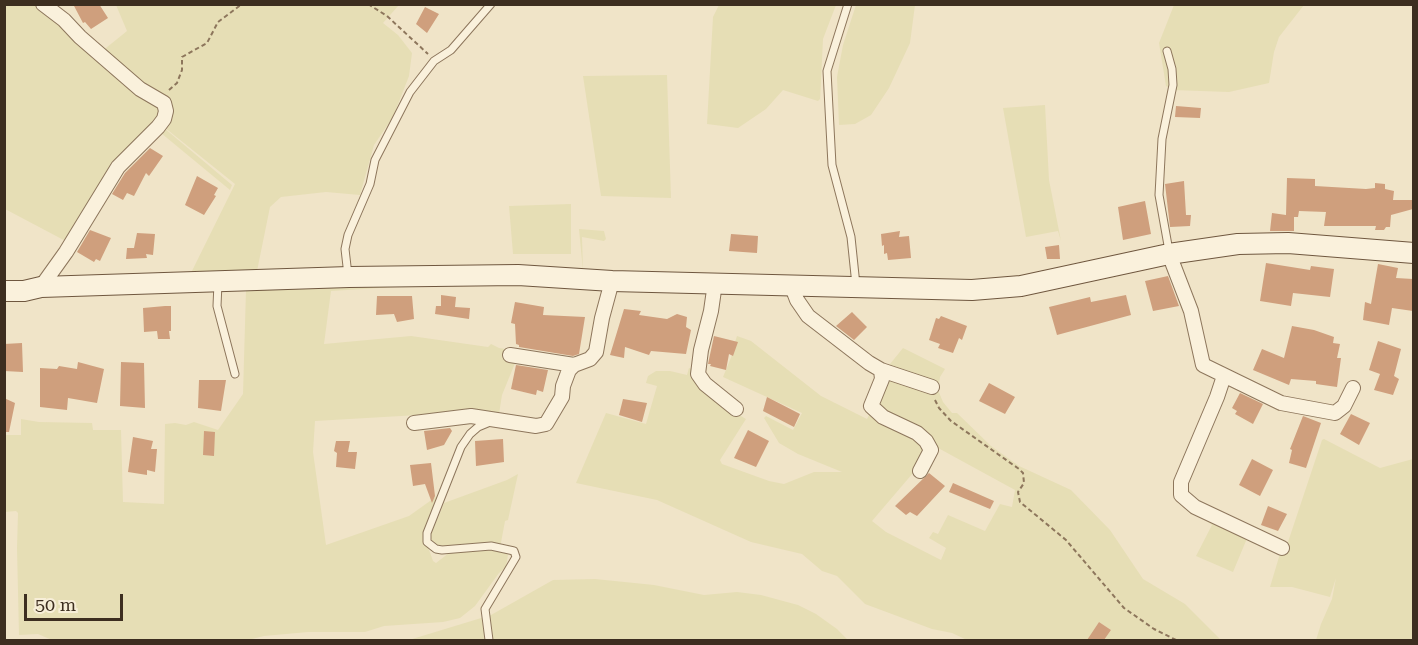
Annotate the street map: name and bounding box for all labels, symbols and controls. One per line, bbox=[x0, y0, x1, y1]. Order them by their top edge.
scale bar bbox=[27, 582, 126, 620]
text: 50 m bbox=[35, 594, 76, 615]

